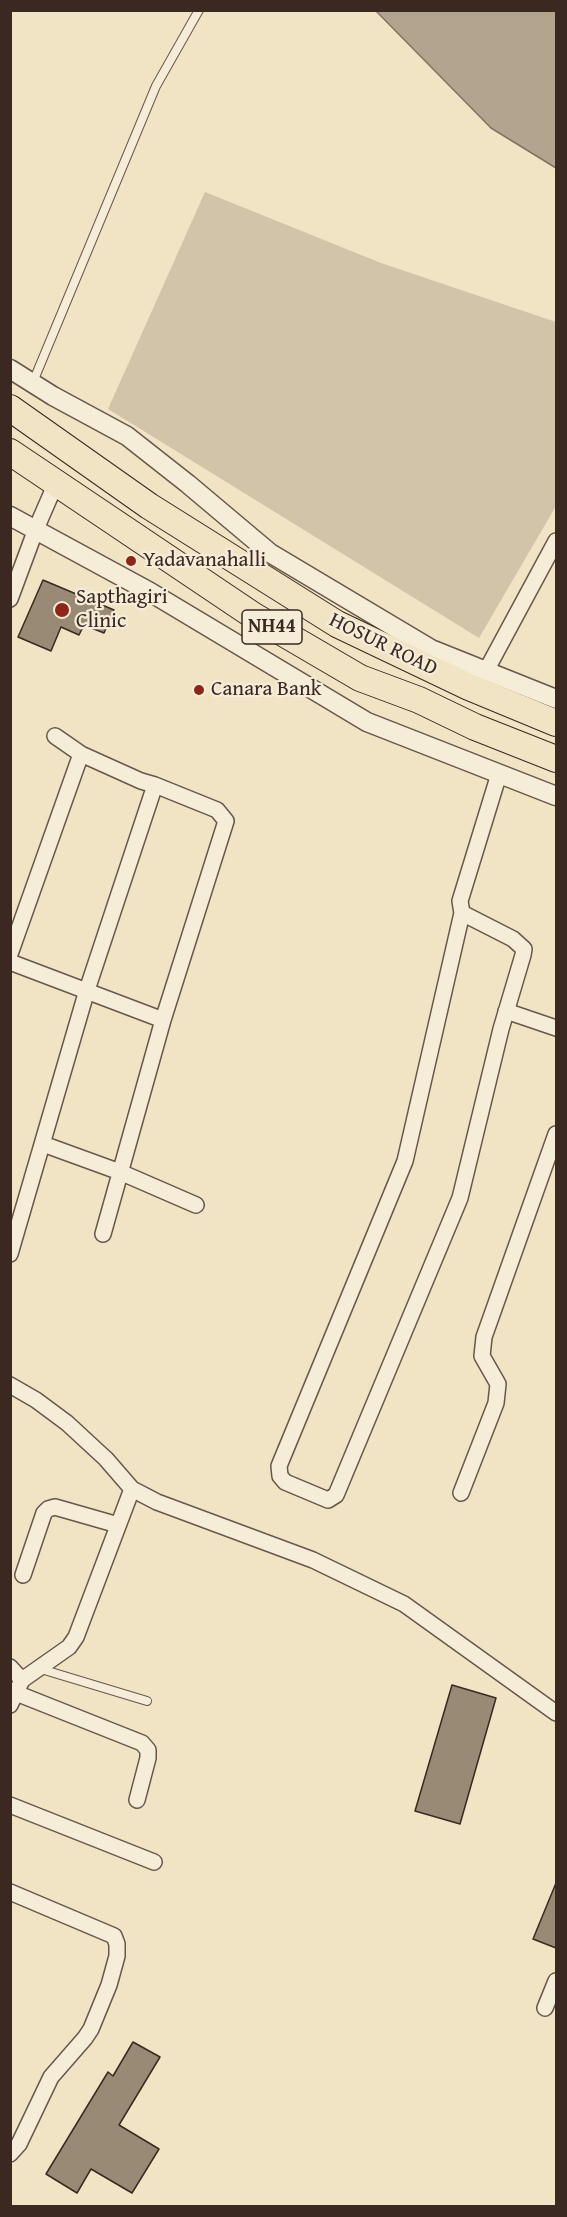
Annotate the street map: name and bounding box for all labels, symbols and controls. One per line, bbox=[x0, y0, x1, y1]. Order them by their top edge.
place label: Yadavanahalli bbox=[143, 548, 266, 574]
marker: Yadavanahalli bbox=[124, 554, 138, 568]
place label: Sapthagiri Clinic bbox=[76, 585, 168, 635]
marker: Sapthagiri Clinic bbox=[53, 601, 71, 619]
street label: HOSUR ROAD bbox=[325, 608, 441, 682]
road number: NH44 bbox=[242, 610, 302, 644]
place label: Canara Bank bbox=[211, 677, 321, 703]
marker: Canara Bank bbox=[192, 683, 206, 697]

